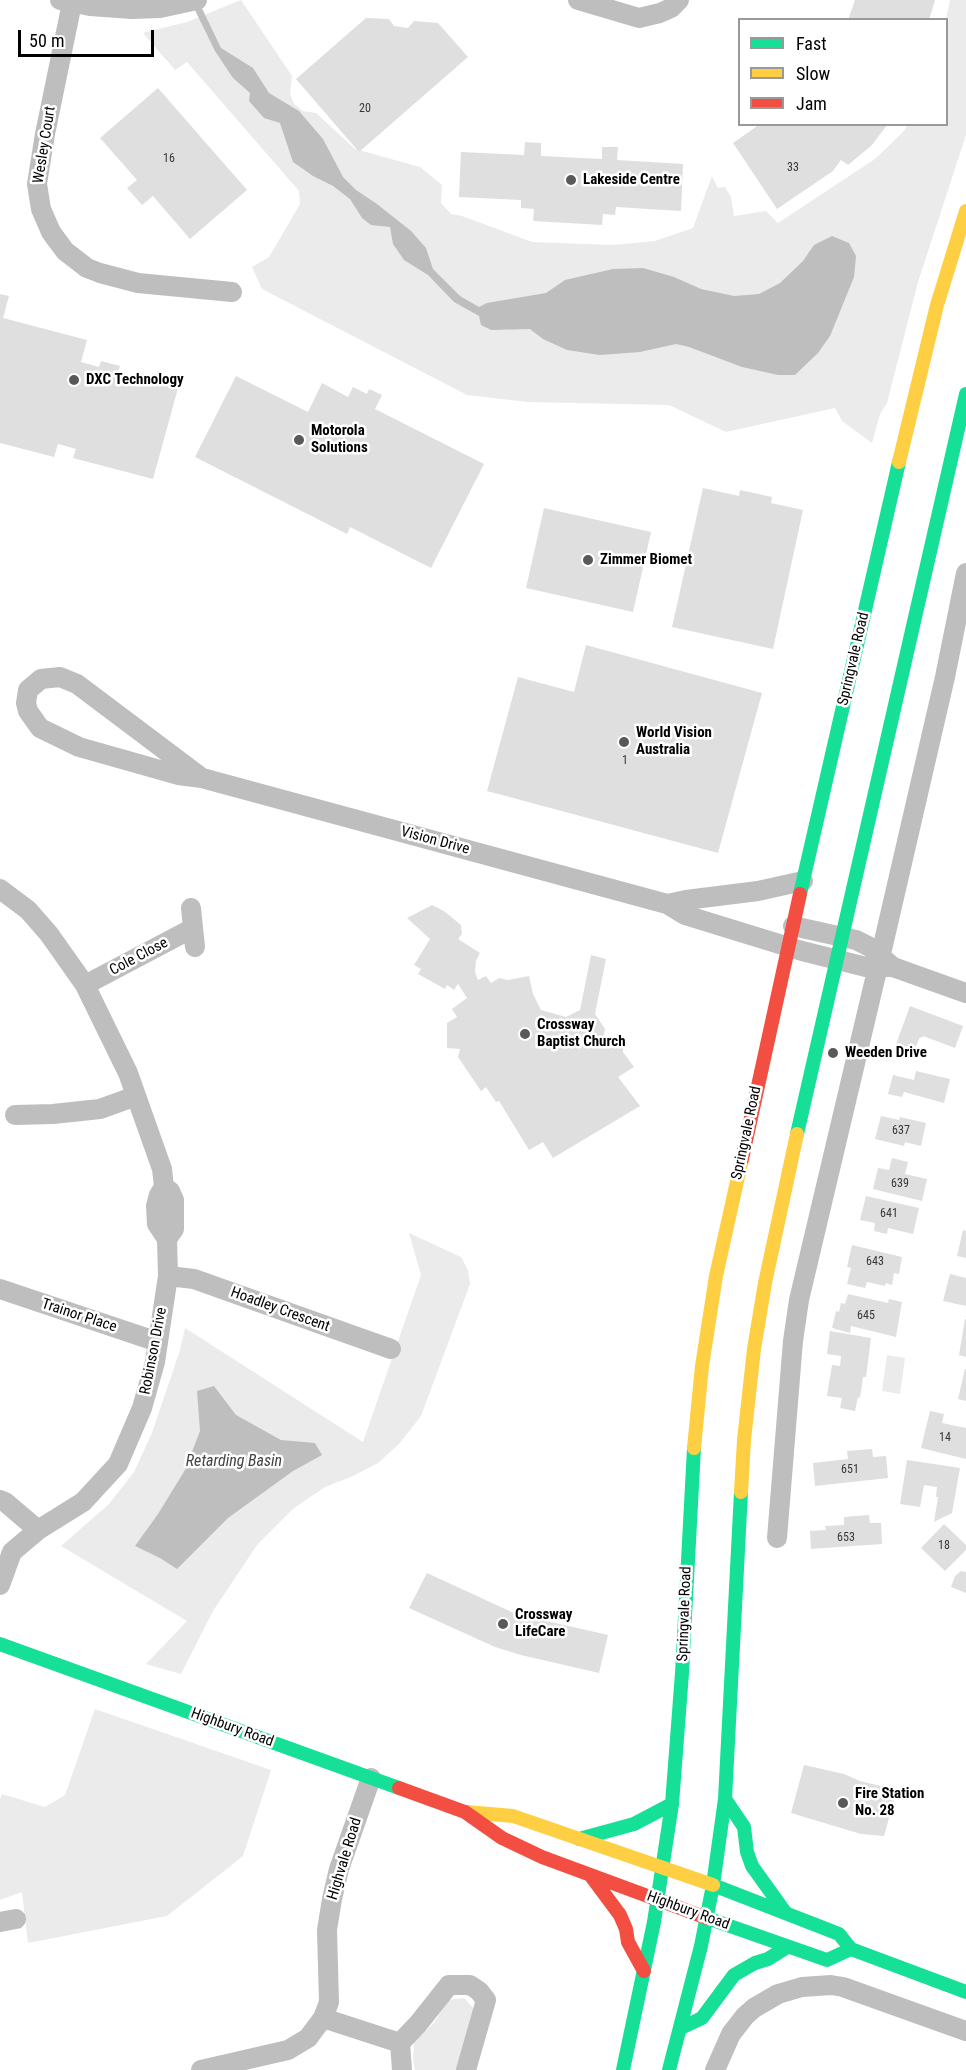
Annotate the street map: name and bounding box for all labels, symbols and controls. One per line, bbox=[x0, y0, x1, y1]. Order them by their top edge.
scale bar bbox=[21, 18, 158, 56]
legend bbox=[738, 18, 948, 126]
text: 50 m bbox=[29, 30, 64, 51]
text: Fast bbox=[796, 33, 827, 54]
text: Slow bbox=[796, 63, 830, 84]
text: Jam bbox=[796, 93, 827, 114]
house number: 20 bbox=[359, 102, 371, 116]
street label: Wesley Court bbox=[30, 105, 60, 185]
house number: 16 bbox=[163, 152, 175, 166]
house number: 33 bbox=[787, 161, 799, 175]
place label: Lakeside Centre bbox=[583, 171, 680, 189]
marker: Lakeside Centre bbox=[564, 173, 578, 187]
place label: DXC Technology bbox=[86, 371, 184, 389]
marker: DXC Technology bbox=[67, 373, 81, 387]
place label: Motorola Solutions bbox=[311, 422, 368, 457]
marker: Motorola Solutions bbox=[292, 433, 306, 447]
place label: Zimmer Biomet bbox=[600, 551, 692, 569]
marker: Zimmer Biomet bbox=[581, 553, 595, 567]
street label: Springvale Road bbox=[835, 611, 873, 707]
place label: World Vision Australia bbox=[636, 724, 712, 759]
marker: World Vision Australia bbox=[617, 735, 631, 749]
house number: 1 bbox=[622, 754, 628, 768]
street label: Vision Drive bbox=[399, 823, 471, 859]
street label: Cole Close bbox=[107, 934, 171, 980]
place label: Crossway Baptist Church bbox=[537, 1016, 626, 1051]
marker: Crossway Baptist Church bbox=[518, 1027, 532, 1041]
place label: Weeden Drive bbox=[845, 1044, 927, 1062]
marker: Weeden Drive bbox=[826, 1046, 840, 1060]
street label: Springvale Road bbox=[728, 1084, 766, 1182]
house number: 637 bbox=[892, 1124, 910, 1138]
house number: 639 bbox=[891, 1177, 909, 1191]
house number: 641 bbox=[880, 1207, 898, 1221]
house number: 643 bbox=[866, 1255, 884, 1269]
street label: Hoadley Crescent bbox=[228, 1284, 332, 1336]
street label: Trainor Place bbox=[39, 1295, 119, 1337]
street label: Robinson Drive bbox=[137, 1306, 171, 1396]
house number: 645 bbox=[857, 1309, 875, 1323]
house number: 14 bbox=[939, 1431, 951, 1445]
water label: Retarding Basin bbox=[186, 1452, 282, 1472]
house number: 651 bbox=[841, 1463, 859, 1477]
house number: 653 bbox=[837, 1531, 855, 1545]
house number: 18 bbox=[938, 1539, 950, 1553]
street label: Springvale Road bbox=[674, 1566, 696, 1662]
place label: Crossway LifeCare bbox=[515, 1606, 572, 1641]
marker: Crossway LifeCare bbox=[496, 1617, 510, 1631]
street label: Highbury Road bbox=[188, 1705, 276, 1751]
place label: Fire Station No. 28 bbox=[855, 1785, 924, 1820]
marker: Fire Station No. 28 bbox=[836, 1796, 850, 1810]
street label: Highvale Road bbox=[324, 1816, 366, 1902]
street label: Highbury Road bbox=[644, 1888, 732, 1934]

